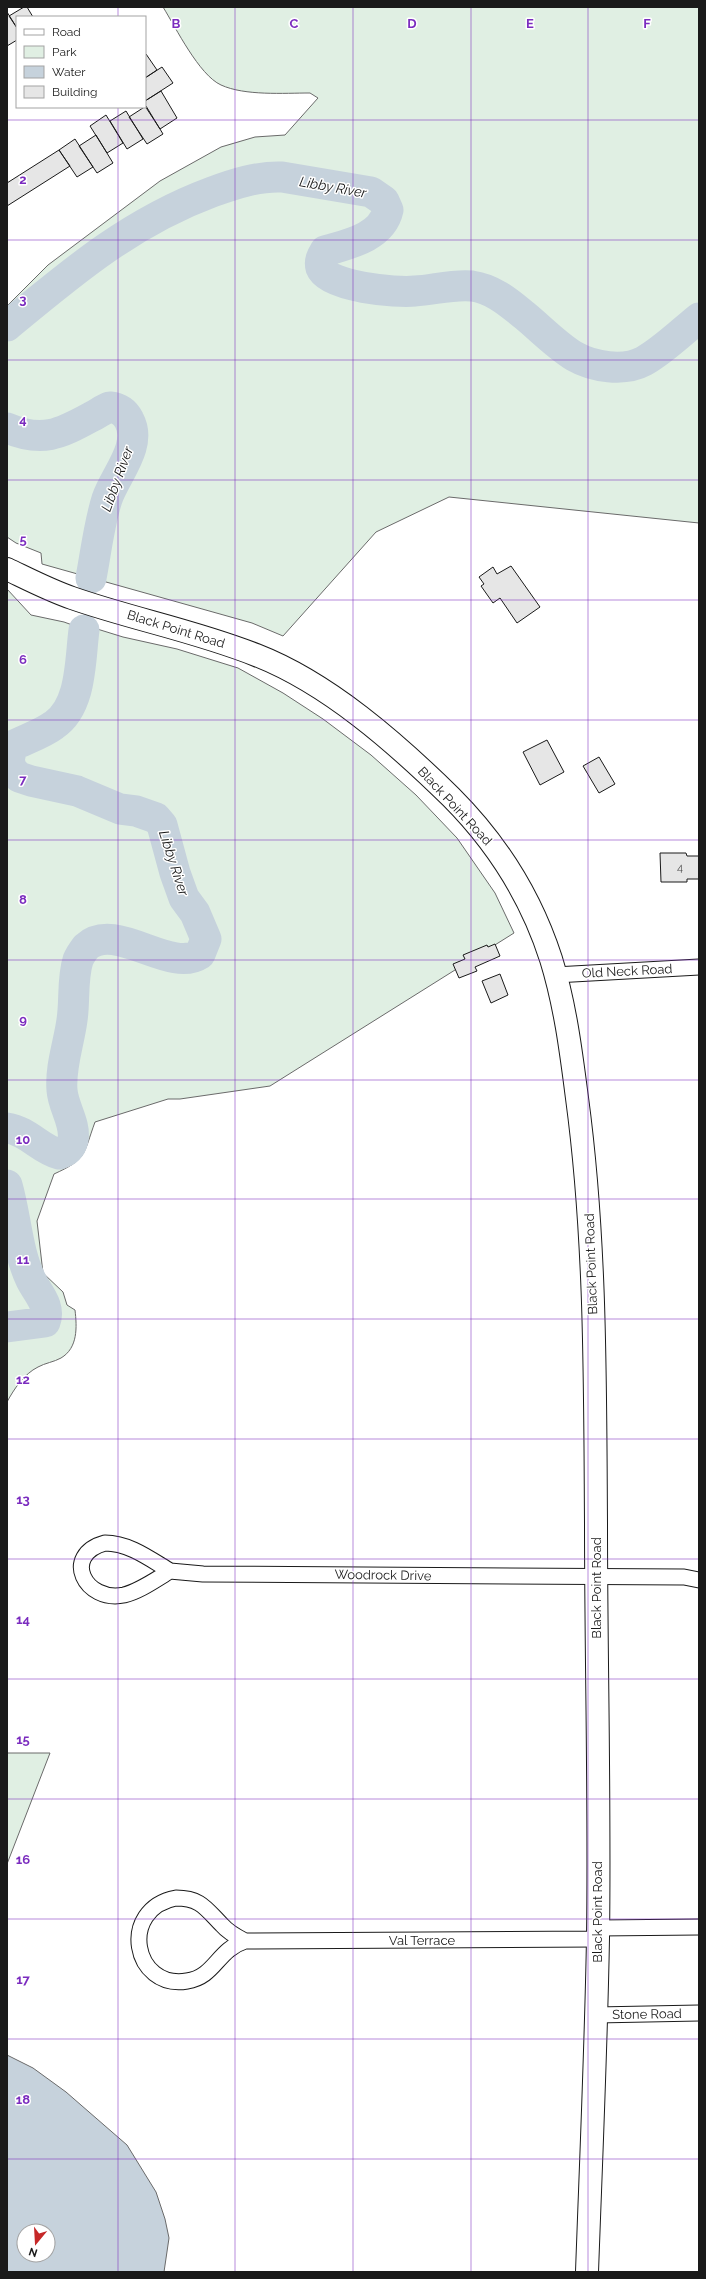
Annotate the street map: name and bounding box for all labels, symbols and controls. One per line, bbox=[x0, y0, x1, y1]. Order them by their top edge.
legend bbox=[16, 16, 146, 108]
text: B bbox=[172, 16, 181, 31]
text: C bbox=[290, 16, 299, 31]
text: D bbox=[407, 16, 417, 31]
text: E bbox=[526, 16, 534, 31]
text: F bbox=[643, 16, 651, 31]
text: Road bbox=[52, 25, 81, 39]
text: Park bbox=[52, 45, 77, 59]
text: Water bbox=[52, 65, 86, 79]
text: Building bbox=[52, 85, 98, 99]
text: 2 bbox=[19, 172, 27, 187]
water label: Libby River bbox=[298, 173, 369, 201]
text: 3 bbox=[19, 292, 27, 307]
text: 4 bbox=[19, 412, 27, 427]
water label: Libby River bbox=[98, 443, 137, 514]
text: 5 bbox=[19, 532, 27, 547]
street label: Black Point Road bbox=[125, 607, 227, 651]
text: 6 bbox=[19, 652, 27, 667]
street label: Black Point Road bbox=[415, 764, 495, 848]
text: 7 bbox=[19, 772, 27, 787]
water label: Libby River bbox=[156, 828, 192, 899]
house number: 4 bbox=[677, 861, 683, 874]
text: 8 bbox=[19, 892, 27, 907]
street label: Old Neck Road bbox=[581, 961, 673, 981]
text: 9 bbox=[19, 1012, 27, 1027]
text: 10 bbox=[16, 1132, 30, 1147]
street label: Black Point Road bbox=[582, 1213, 600, 1315]
text: 11 bbox=[17, 1252, 30, 1267]
text: 12 bbox=[16, 1372, 30, 1387]
text: 13 bbox=[16, 1492, 30, 1507]
street label: Black Point Road bbox=[589, 1537, 604, 1639]
street label: Woodrock Drive bbox=[335, 1567, 432, 1583]
text: 14 bbox=[16, 1612, 30, 1627]
text: 15 bbox=[16, 1732, 30, 1747]
text: 16 bbox=[16, 1852, 30, 1867]
street label: Black Point Road bbox=[590, 1861, 605, 1963]
street label: Val Terrace bbox=[389, 1933, 456, 1948]
text: 17 bbox=[16, 1972, 31, 1987]
street label: Stone Road bbox=[612, 2006, 682, 2022]
text: 18 bbox=[16, 2092, 30, 2107]
north arrow bbox=[16, 2223, 56, 2263]
text: N bbox=[27, 2245, 39, 2260]

